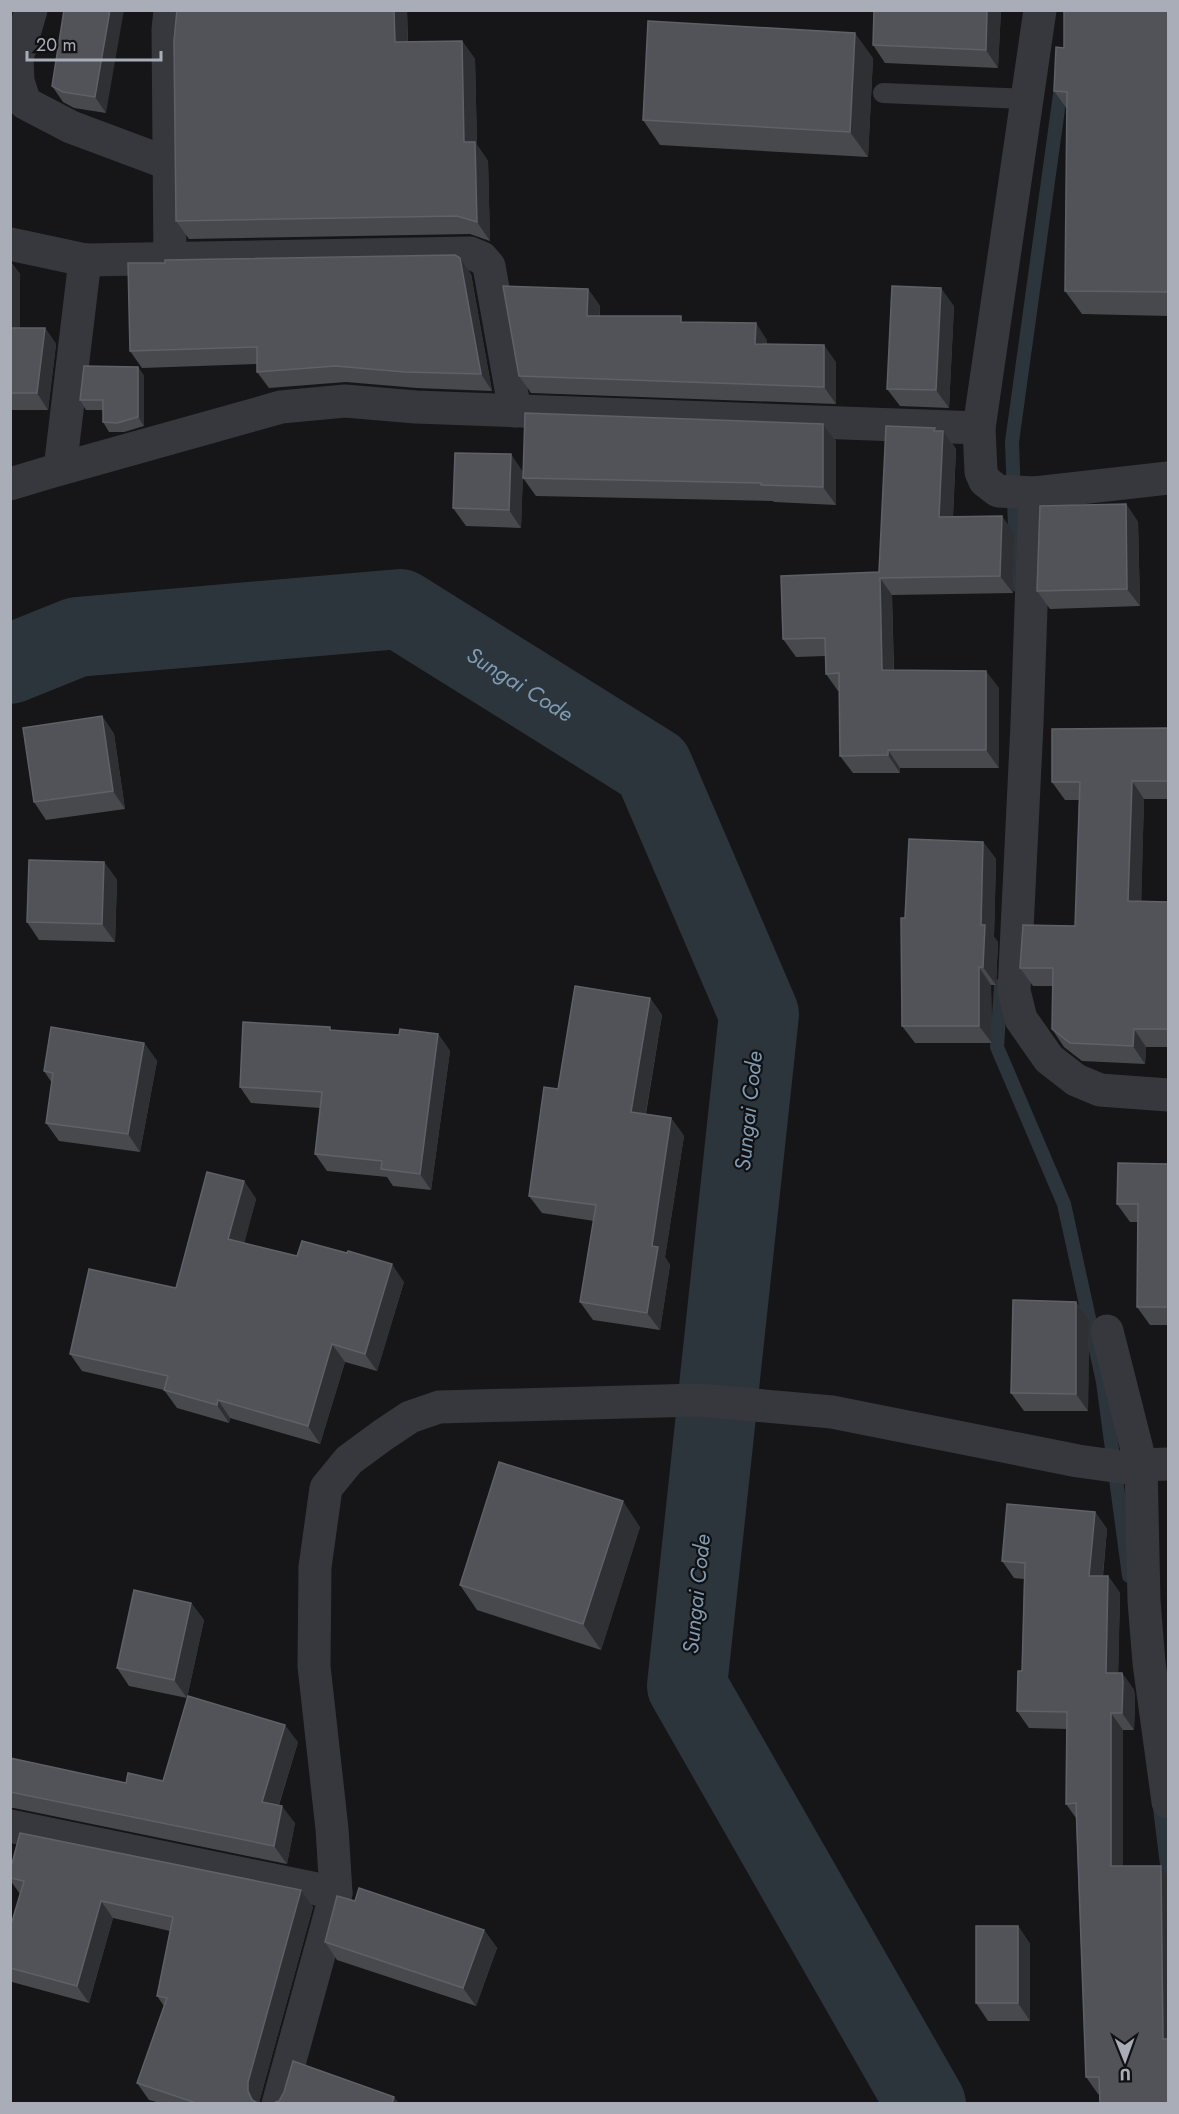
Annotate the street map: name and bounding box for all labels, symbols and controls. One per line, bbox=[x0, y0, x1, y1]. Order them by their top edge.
scale bar bbox=[27, 24, 160, 62]
text: 20 m bbox=[36, 32, 76, 58]
water label: Sungai Code bbox=[461, 639, 579, 729]
water label: Sungai Code bbox=[726, 1050, 770, 1172]
water label: Sungai Code bbox=[674, 1533, 718, 1655]
north arrow bbox=[1095, 2030, 1155, 2090]
text: U bbox=[1119, 2063, 1131, 2086]

